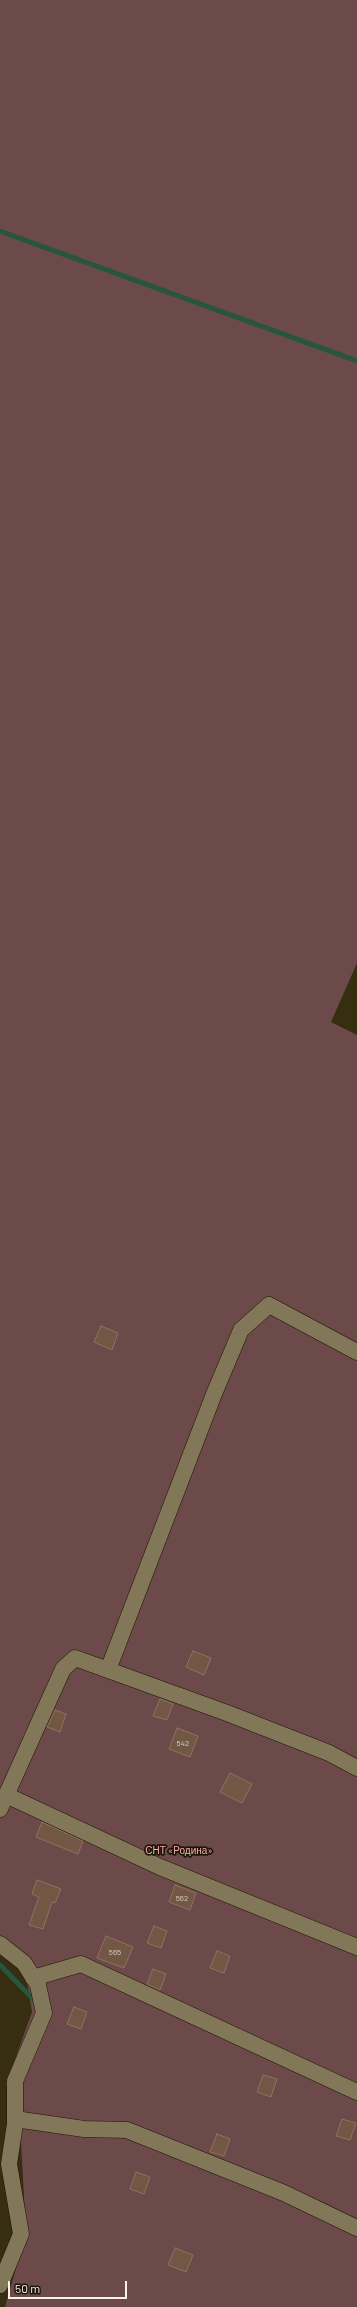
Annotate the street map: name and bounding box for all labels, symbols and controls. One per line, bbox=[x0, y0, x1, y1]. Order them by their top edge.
house number: 542 bbox=[177, 1738, 189, 1748]
park label: СНТ «Родина» bbox=[145, 1845, 213, 1857]
house number: 562 bbox=[176, 1893, 188, 1903]
house number: 565 bbox=[109, 1947, 121, 1957]
scale bar bbox=[10, 2273, 129, 2299]
text: 50 m bbox=[15, 2281, 40, 2295]

